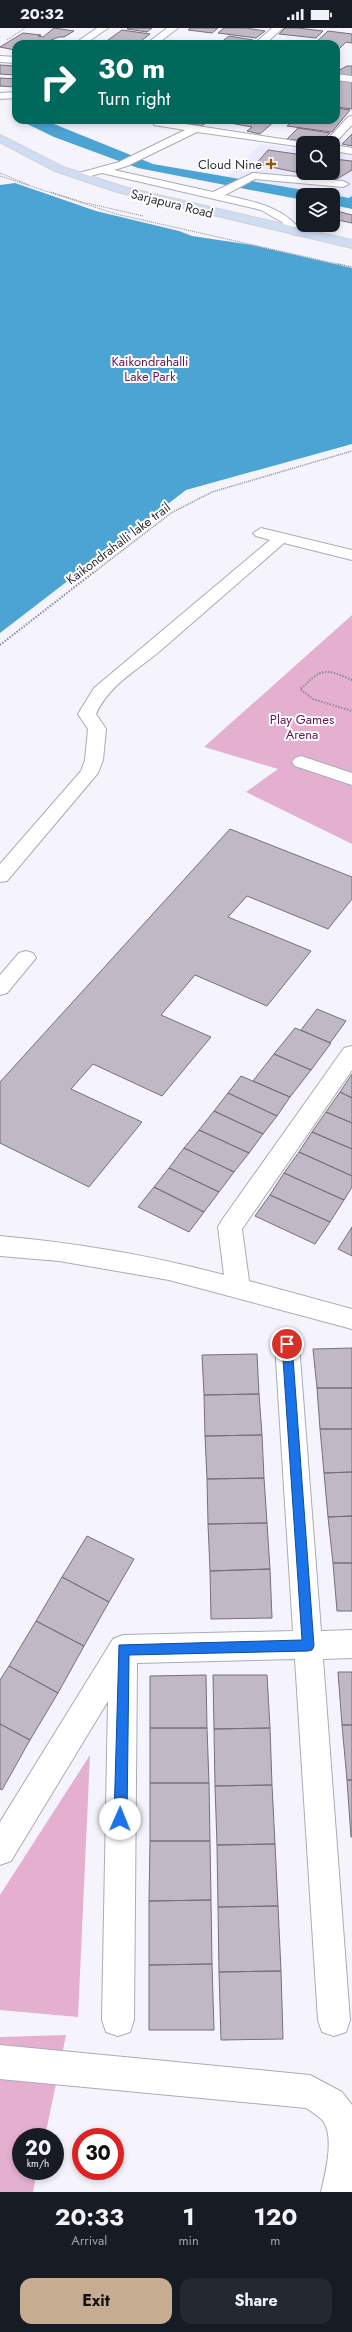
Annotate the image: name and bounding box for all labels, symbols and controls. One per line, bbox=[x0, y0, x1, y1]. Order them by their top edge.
text: 20:32 bbox=[20, 3, 64, 25]
text: 30 m bbox=[98, 48, 165, 89]
icon: right bbox=[32, 56, 84, 108]
text: Turn right bbox=[98, 86, 170, 112]
map controls bbox=[296, 136, 340, 232]
button: search bbox=[296, 136, 340, 180]
place label: Cloud Nine bbox=[198, 155, 262, 174]
marker: Cloud Nine bbox=[265, 158, 277, 170]
street label: Sarjapura Road bbox=[129, 184, 215, 223]
button: layers bbox=[296, 188, 340, 232]
park label: Kaikondrahalli Lake Park bbox=[112, 352, 189, 386]
street label: Kaikondrahalli lake trail bbox=[62, 498, 175, 589]
park label: Play Games Arena bbox=[270, 710, 334, 744]
pin bbox=[270, 1327, 304, 1361]
icon: arrive bbox=[276, 1333, 298, 1355]
position arrow bbox=[99, 1798, 141, 1840]
speed limit sign: 30 bbox=[72, 2128, 124, 2180]
text: 20 bbox=[25, 2134, 51, 2163]
text: km/h bbox=[27, 2156, 49, 2171]
text: 20:33 bbox=[55, 2199, 124, 2234]
text: 1 bbox=[183, 2199, 195, 2234]
text: 120 bbox=[253, 2199, 297, 2234]
text: Arrival bbox=[71, 2231, 107, 2250]
text: min bbox=[178, 2231, 199, 2250]
text: m bbox=[270, 2231, 280, 2250]
button: Exit bbox=[20, 2278, 172, 2324]
button: Share bbox=[180, 2278, 332, 2324]

